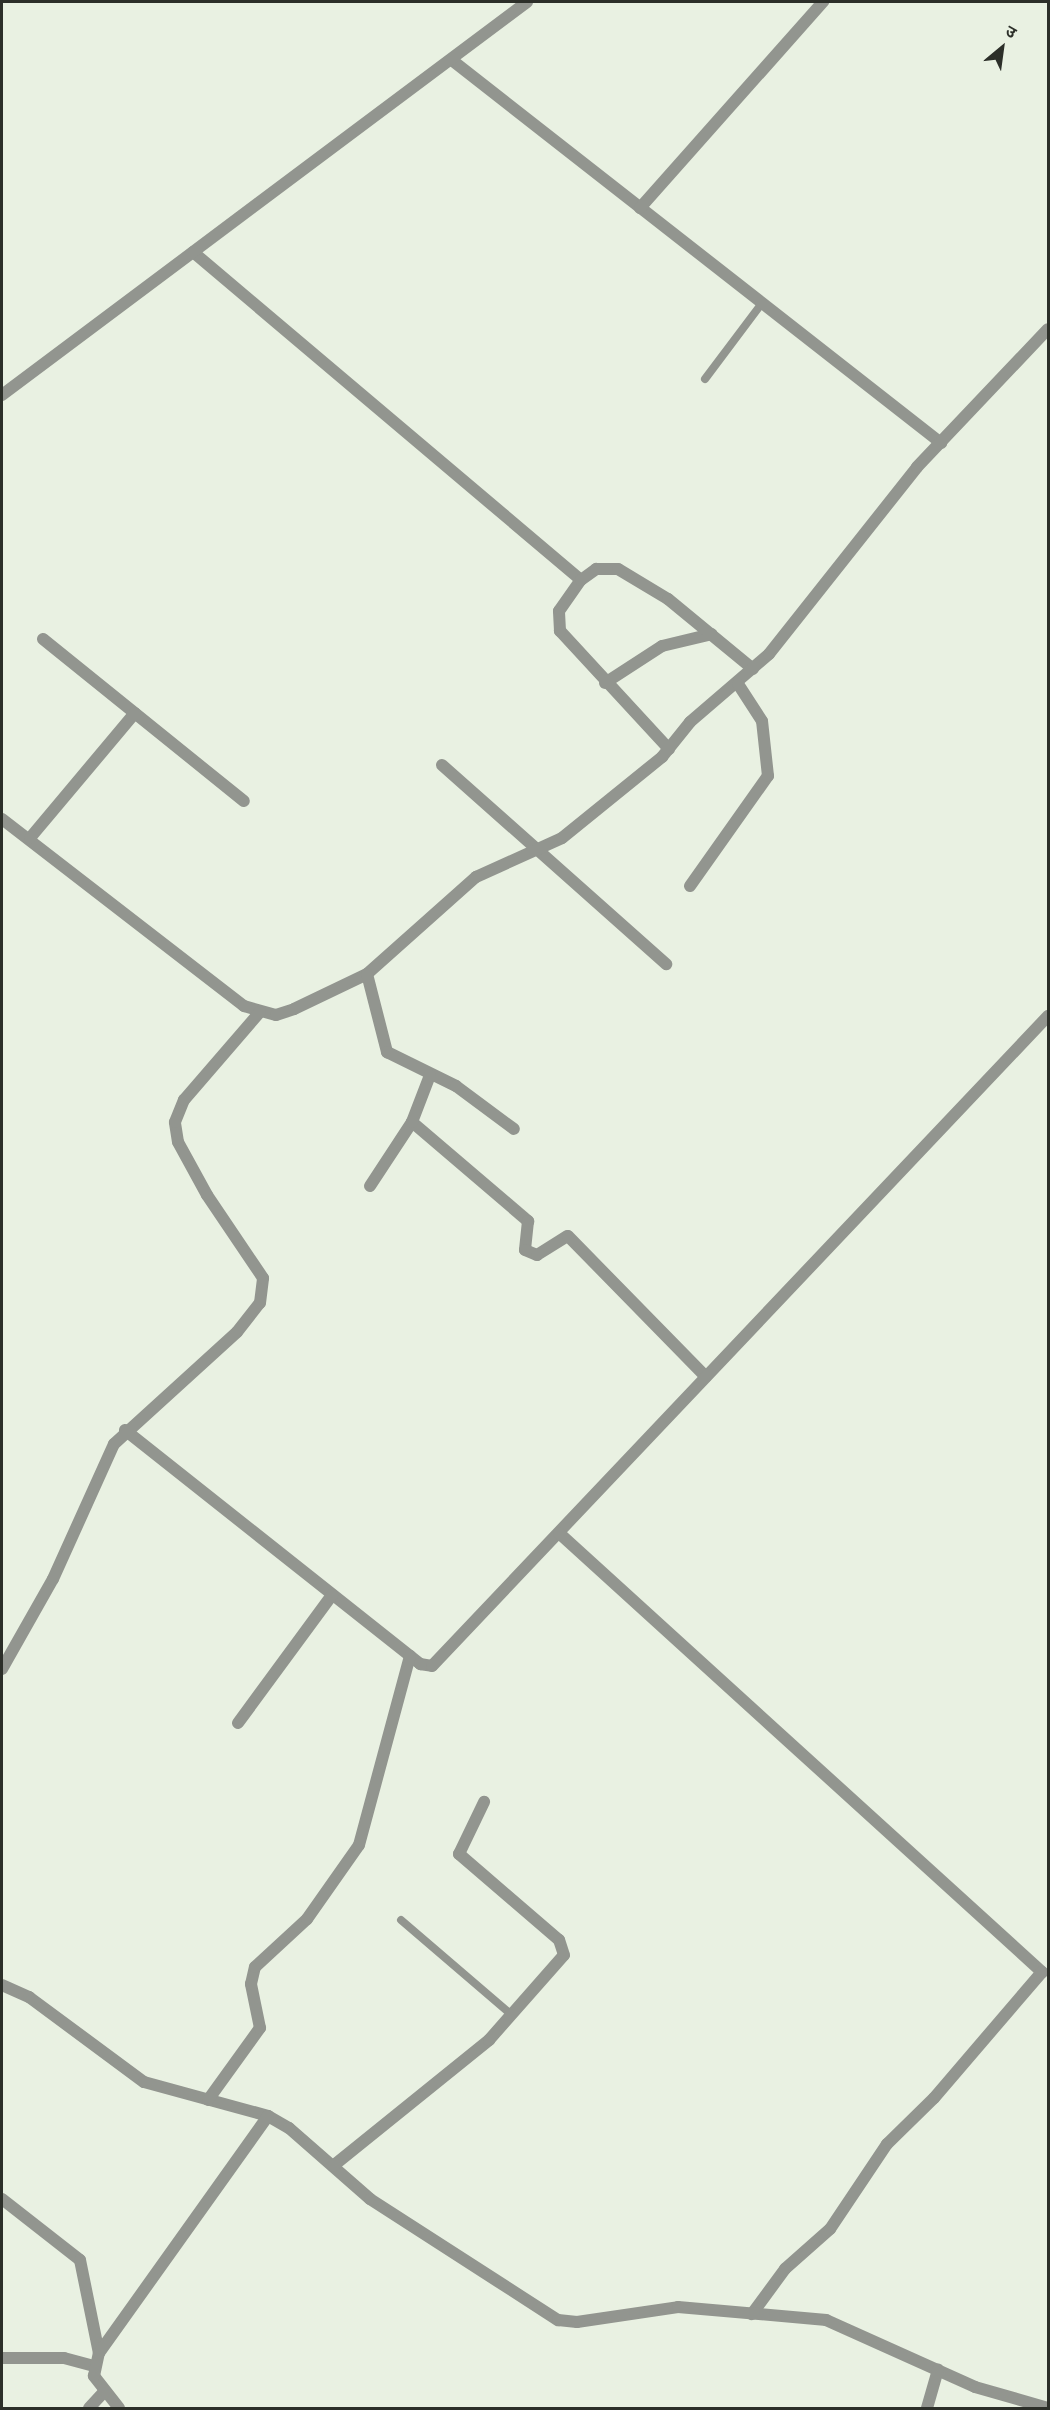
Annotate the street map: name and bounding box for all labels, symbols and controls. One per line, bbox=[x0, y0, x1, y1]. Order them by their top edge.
north arrow bbox=[972, 18, 1032, 78]
text: उ bbox=[1001, 20, 1020, 44]

